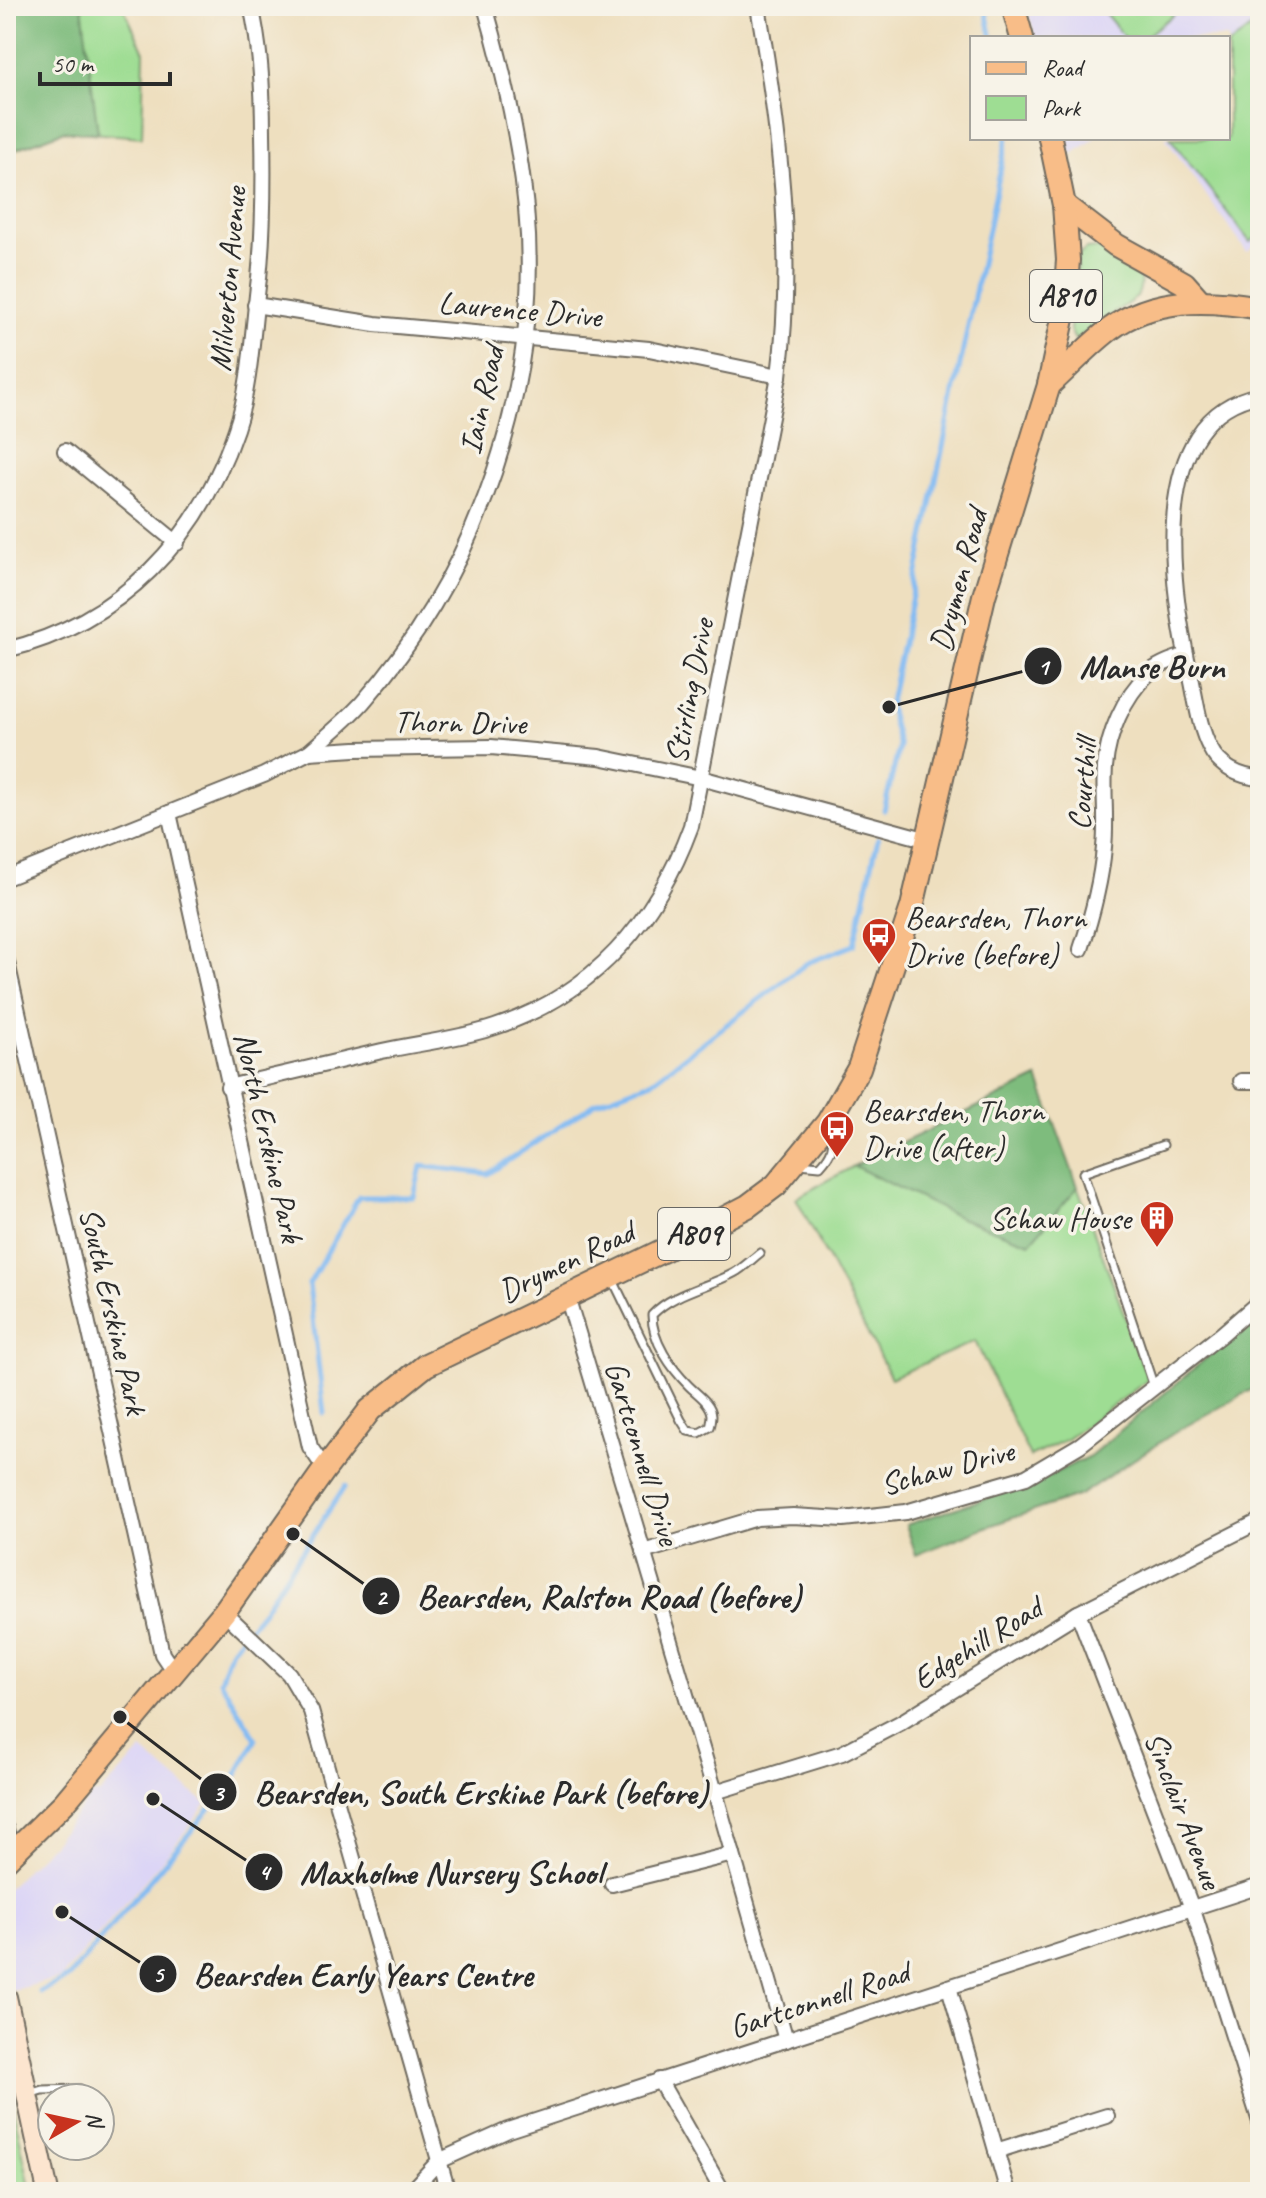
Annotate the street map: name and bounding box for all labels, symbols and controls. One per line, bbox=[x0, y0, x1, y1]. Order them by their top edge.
scale bar bbox=[40, 36, 170, 86]
legend bbox=[970, 36, 1230, 140]
text: 50 m bbox=[52, 49, 95, 79]
text: Road bbox=[1042, 53, 1086, 83]
text: Park bbox=[1042, 93, 1082, 123]
street label: Milverton Avenue bbox=[199, 183, 256, 373]
road number: A810 bbox=[1030, 270, 1102, 322]
street label: Laurence Drive bbox=[437, 282, 606, 337]
street label: Iain Road bbox=[449, 337, 515, 458]
street label: Drymen Road bbox=[920, 499, 999, 656]
street label: Stirling Drive bbox=[655, 613, 724, 767]
callout: Manse Burn bbox=[1023, 637, 1240, 695]
text: Manse Burn bbox=[1079, 645, 1226, 688]
text: 1 bbox=[1038, 652, 1052, 682]
street label: Thorn Drive bbox=[394, 701, 529, 744]
street label: Courthill bbox=[1058, 731, 1107, 831]
place label: Bearsden, Thorn Drive (before) bbox=[905, 897, 1088, 975]
bus stop icon: Bearsden, Thorn Drive (before) bbox=[860, 916, 898, 966]
street label: North Erskine Park bbox=[224, 1028, 313, 1248]
place label: Bearsden, Thorn Drive (after) bbox=[863, 1090, 1046, 1168]
bus stop icon: Bearsden, Thorn Drive (after) bbox=[818, 1109, 856, 1159]
place label: Schaw House bbox=[989, 1198, 1134, 1239]
building icon: Schaw House bbox=[1138, 1199, 1176, 1249]
street label: South Erskine Park bbox=[70, 1204, 158, 1421]
road number: A809 bbox=[658, 1208, 730, 1260]
street label: Drymen Road bbox=[492, 1209, 645, 1312]
street label: Gartconnell Drive bbox=[595, 1356, 691, 1552]
street label: Schaw Drive bbox=[876, 1429, 1021, 1505]
callout: Bearsden, Ralston Road (before) bbox=[361, 1567, 816, 1625]
text: Bearsden, Ralston Road (before) bbox=[417, 1575, 804, 1618]
text: 2 bbox=[376, 1582, 389, 1612]
street label: Edgehill Road bbox=[905, 1585, 1053, 1699]
street label: Sinclair Avenue bbox=[1135, 1726, 1233, 1897]
callout: Bearsden, South Erskine Park (before) bbox=[198, 1763, 724, 1821]
text: Bearsden, South Erskine Park (before) bbox=[254, 1771, 710, 1814]
text: 3 bbox=[213, 1778, 226, 1808]
callout: Maxholme Nursery School bbox=[244, 1843, 617, 1901]
text: Maxholme Nursery School bbox=[300, 1851, 608, 1894]
text: 4 bbox=[259, 1857, 273, 1887]
callout: Bearsden Early Years Centre bbox=[138, 1945, 548, 2003]
street label: Gartconnell Road bbox=[724, 1950, 919, 2048]
text: Bearsden Early Years Centre bbox=[193, 1953, 535, 1996]
text: 5 bbox=[153, 1959, 166, 1989]
north arrow bbox=[36, 2082, 116, 2162]
text: N bbox=[80, 2110, 110, 2131]

